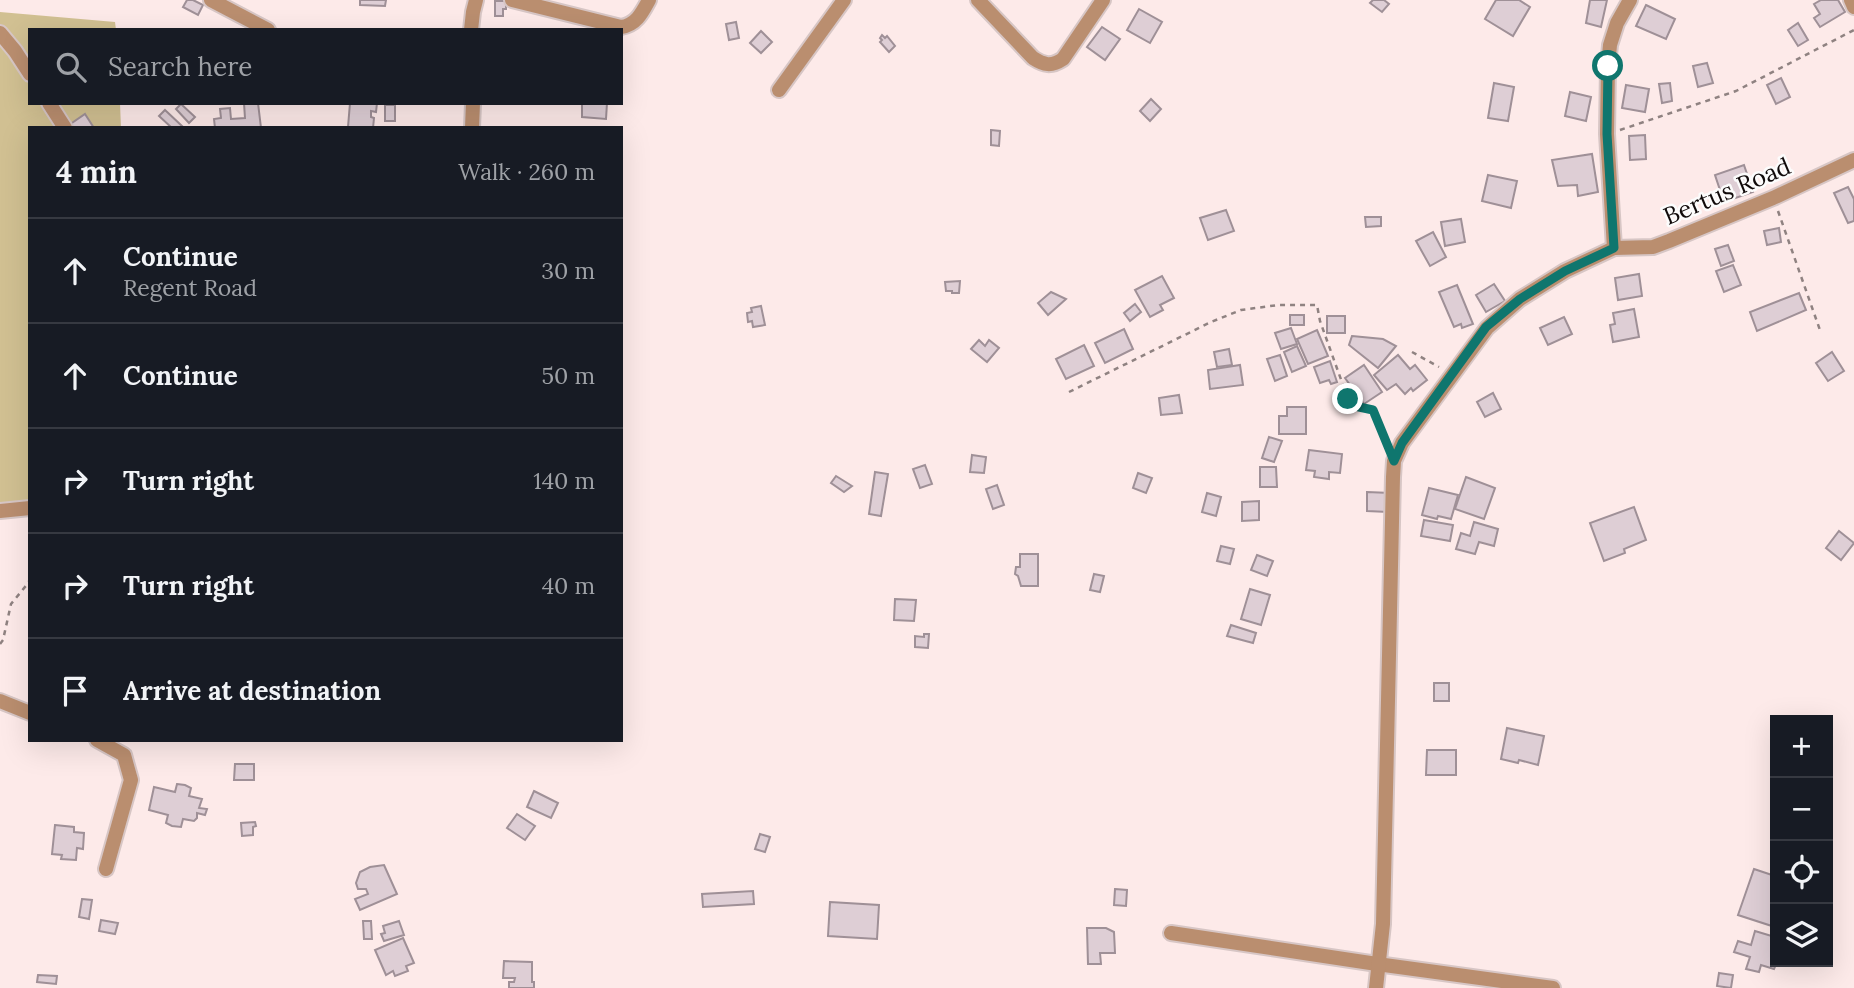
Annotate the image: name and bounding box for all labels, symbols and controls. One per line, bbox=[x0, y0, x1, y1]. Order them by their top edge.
search box bbox=[28, 28, 623, 105]
icon: search bbox=[52, 48, 90, 86]
text: Search here bbox=[108, 50, 252, 83]
route start bbox=[1592, 50, 1623, 81]
street label: Bertus Road bbox=[1659, 150, 1795, 232]
text: 4 min bbox=[56, 153, 137, 191]
text: Walk · 260 m bbox=[458, 157, 595, 186]
text: Continue bbox=[123, 240, 238, 273]
icon: ahead bbox=[56, 252, 94, 290]
text: 30 m bbox=[541, 256, 595, 285]
text: Regent Road bbox=[123, 273, 257, 302]
icon: ahead bbox=[56, 357, 94, 395]
text: Continue bbox=[123, 359, 238, 392]
text: 50 m bbox=[542, 361, 595, 390]
route end bbox=[1332, 383, 1363, 414]
icon: right bbox=[56, 462, 94, 500]
text: Turn right bbox=[123, 464, 254, 497]
text: 140 m bbox=[533, 466, 595, 495]
icon: right bbox=[56, 567, 94, 605]
text: Turn right bbox=[123, 569, 254, 602]
text: 40 m bbox=[542, 571, 595, 600]
icon: arrive bbox=[56, 672, 94, 710]
text: Arrive at destination bbox=[123, 674, 381, 707]
map controls bbox=[1770, 715, 1833, 967]
button: + bbox=[1770, 715, 1833, 778]
button: − bbox=[1770, 778, 1833, 841]
button: locate bbox=[1770, 841, 1833, 904]
button: layers bbox=[1770, 904, 1833, 967]

